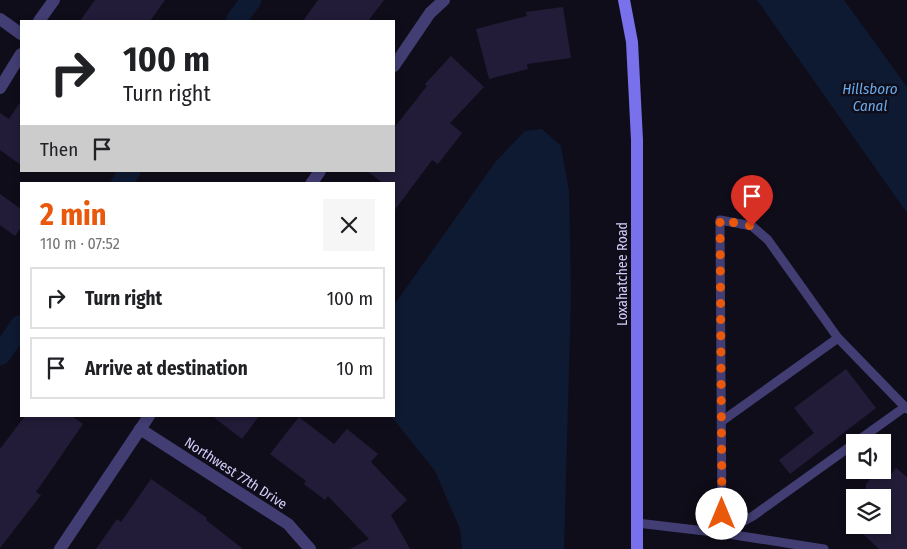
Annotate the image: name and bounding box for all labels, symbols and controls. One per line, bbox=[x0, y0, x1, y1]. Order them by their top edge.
text: 100 m bbox=[123, 38, 210, 80]
icon: right bbox=[40, 40, 105, 105]
text: Turn right bbox=[123, 80, 211, 107]
water label: Hillsboro Canal bbox=[842, 80, 898, 115]
icon: arrive bbox=[88, 135, 116, 163]
text: Then bbox=[40, 138, 78, 161]
pin bbox=[731, 175, 773, 226]
icon: arrive bbox=[738, 182, 766, 210]
text: 2 min bbox=[40, 197, 107, 233]
button: close bbox=[323, 199, 375, 251]
street label: Loxahatchee Road bbox=[614, 222, 631, 326]
text: 110 m · 07:52 bbox=[40, 234, 120, 253]
icon: right bbox=[42, 284, 70, 312]
text: Turn right bbox=[85, 287, 162, 310]
text: 100 m bbox=[327, 287, 373, 310]
icon: arrive bbox=[42, 354, 70, 382]
text: Arrive at destination bbox=[85, 357, 248, 380]
text: 10 m bbox=[337, 357, 373, 380]
street label: Northwest 77th Drive bbox=[181, 434, 290, 513]
map controls bbox=[846, 434, 891, 534]
button: sound bbox=[846, 434, 891, 479]
position arrow bbox=[695, 487, 747, 539]
button: layers bbox=[846, 489, 891, 534]

